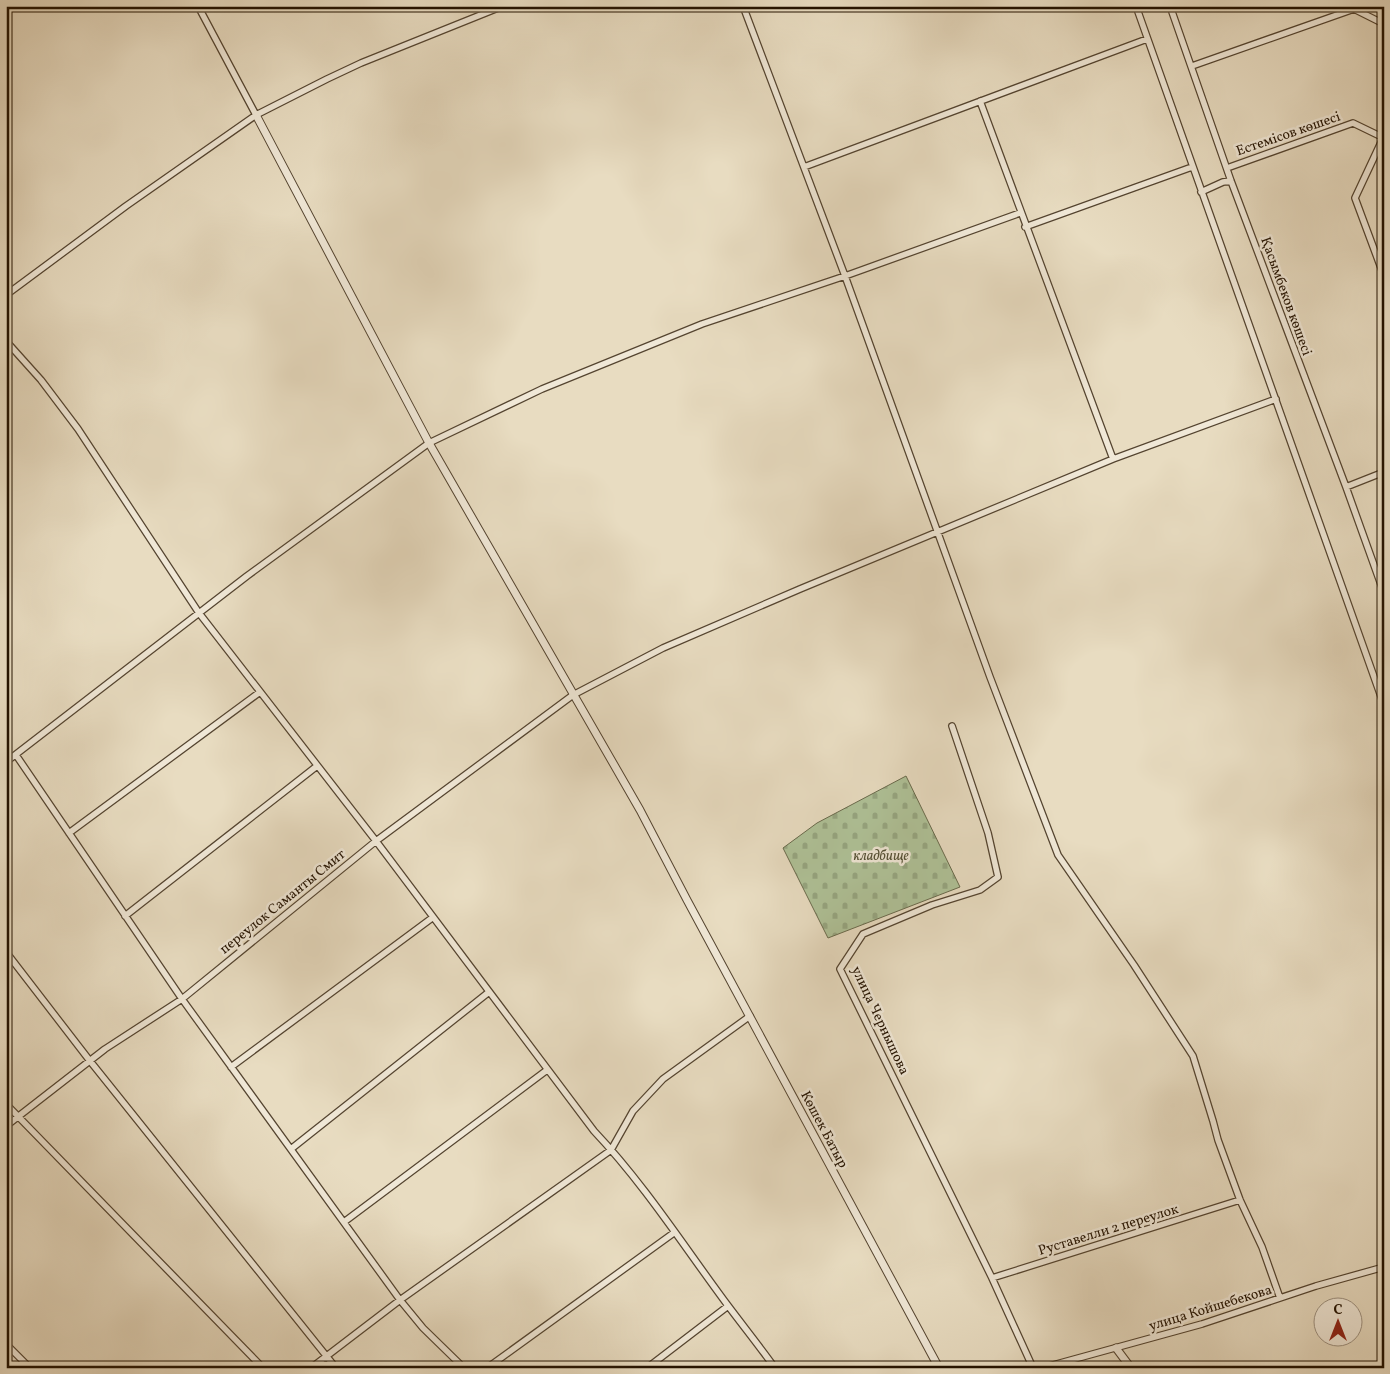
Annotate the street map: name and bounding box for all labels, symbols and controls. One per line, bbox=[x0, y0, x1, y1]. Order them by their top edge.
street label: Естемісов көшесі bbox=[1234, 108, 1343, 161]
street label: Қасымбеков көшесі bbox=[1255, 235, 1316, 358]
street label: переулок Саманты Смит bbox=[216, 845, 350, 959]
park label: кладбище bbox=[853, 847, 909, 866]
street label: улица Чернышова bbox=[846, 963, 913, 1078]
street label: Көшек Батыр bbox=[795, 1088, 852, 1172]
street label: Руставелли 2 переулок bbox=[1036, 1200, 1181, 1261]
street label: улица Койшебекова bbox=[1147, 1281, 1274, 1336]
north arrow bbox=[1312, 1296, 1362, 1346]
text: С bbox=[1333, 1301, 1343, 1320]

